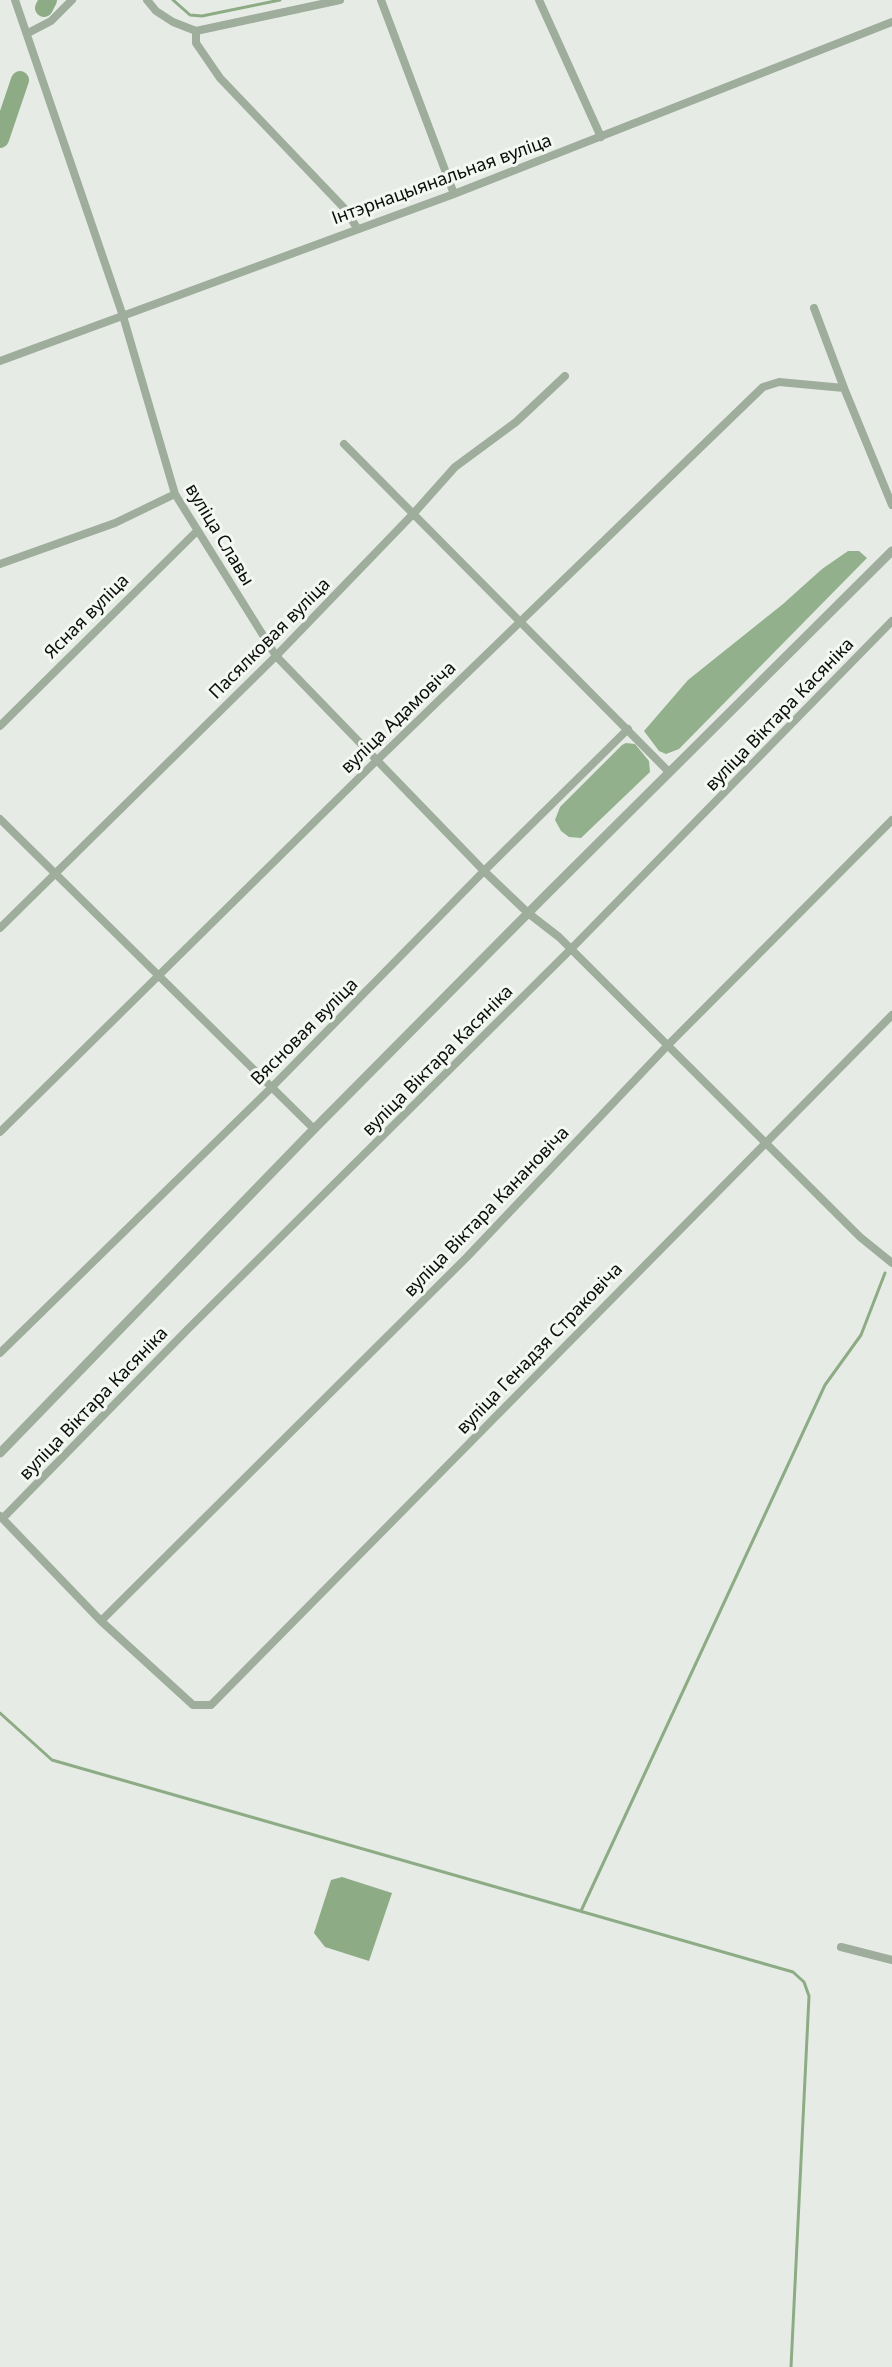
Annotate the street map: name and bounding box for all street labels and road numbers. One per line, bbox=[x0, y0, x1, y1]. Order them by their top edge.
street label: Інтэрнацыянальная вуліца bbox=[329, 130, 555, 230]
street label: вуліца Славы bbox=[180, 480, 258, 590]
street label: Ясная вуліца bbox=[40, 570, 134, 664]
street label: Пасялковая вуліца bbox=[205, 574, 335, 704]
street label: вуліца Віктара Касяніка bbox=[701, 634, 859, 796]
street label: вуліца Адамовіча bbox=[337, 658, 461, 778]
street label: Вясновая вуліца bbox=[247, 974, 363, 1090]
street label: вуліца Віктара Касяніка bbox=[358, 981, 518, 1141]
street label: вуліца Віктара Канановіча bbox=[400, 1122, 574, 1302]
street label: вуліца Генадзя Страковіча bbox=[453, 1259, 627, 1439]
street label: вуліца Віктара Касяніка bbox=[15, 1323, 173, 1485]

